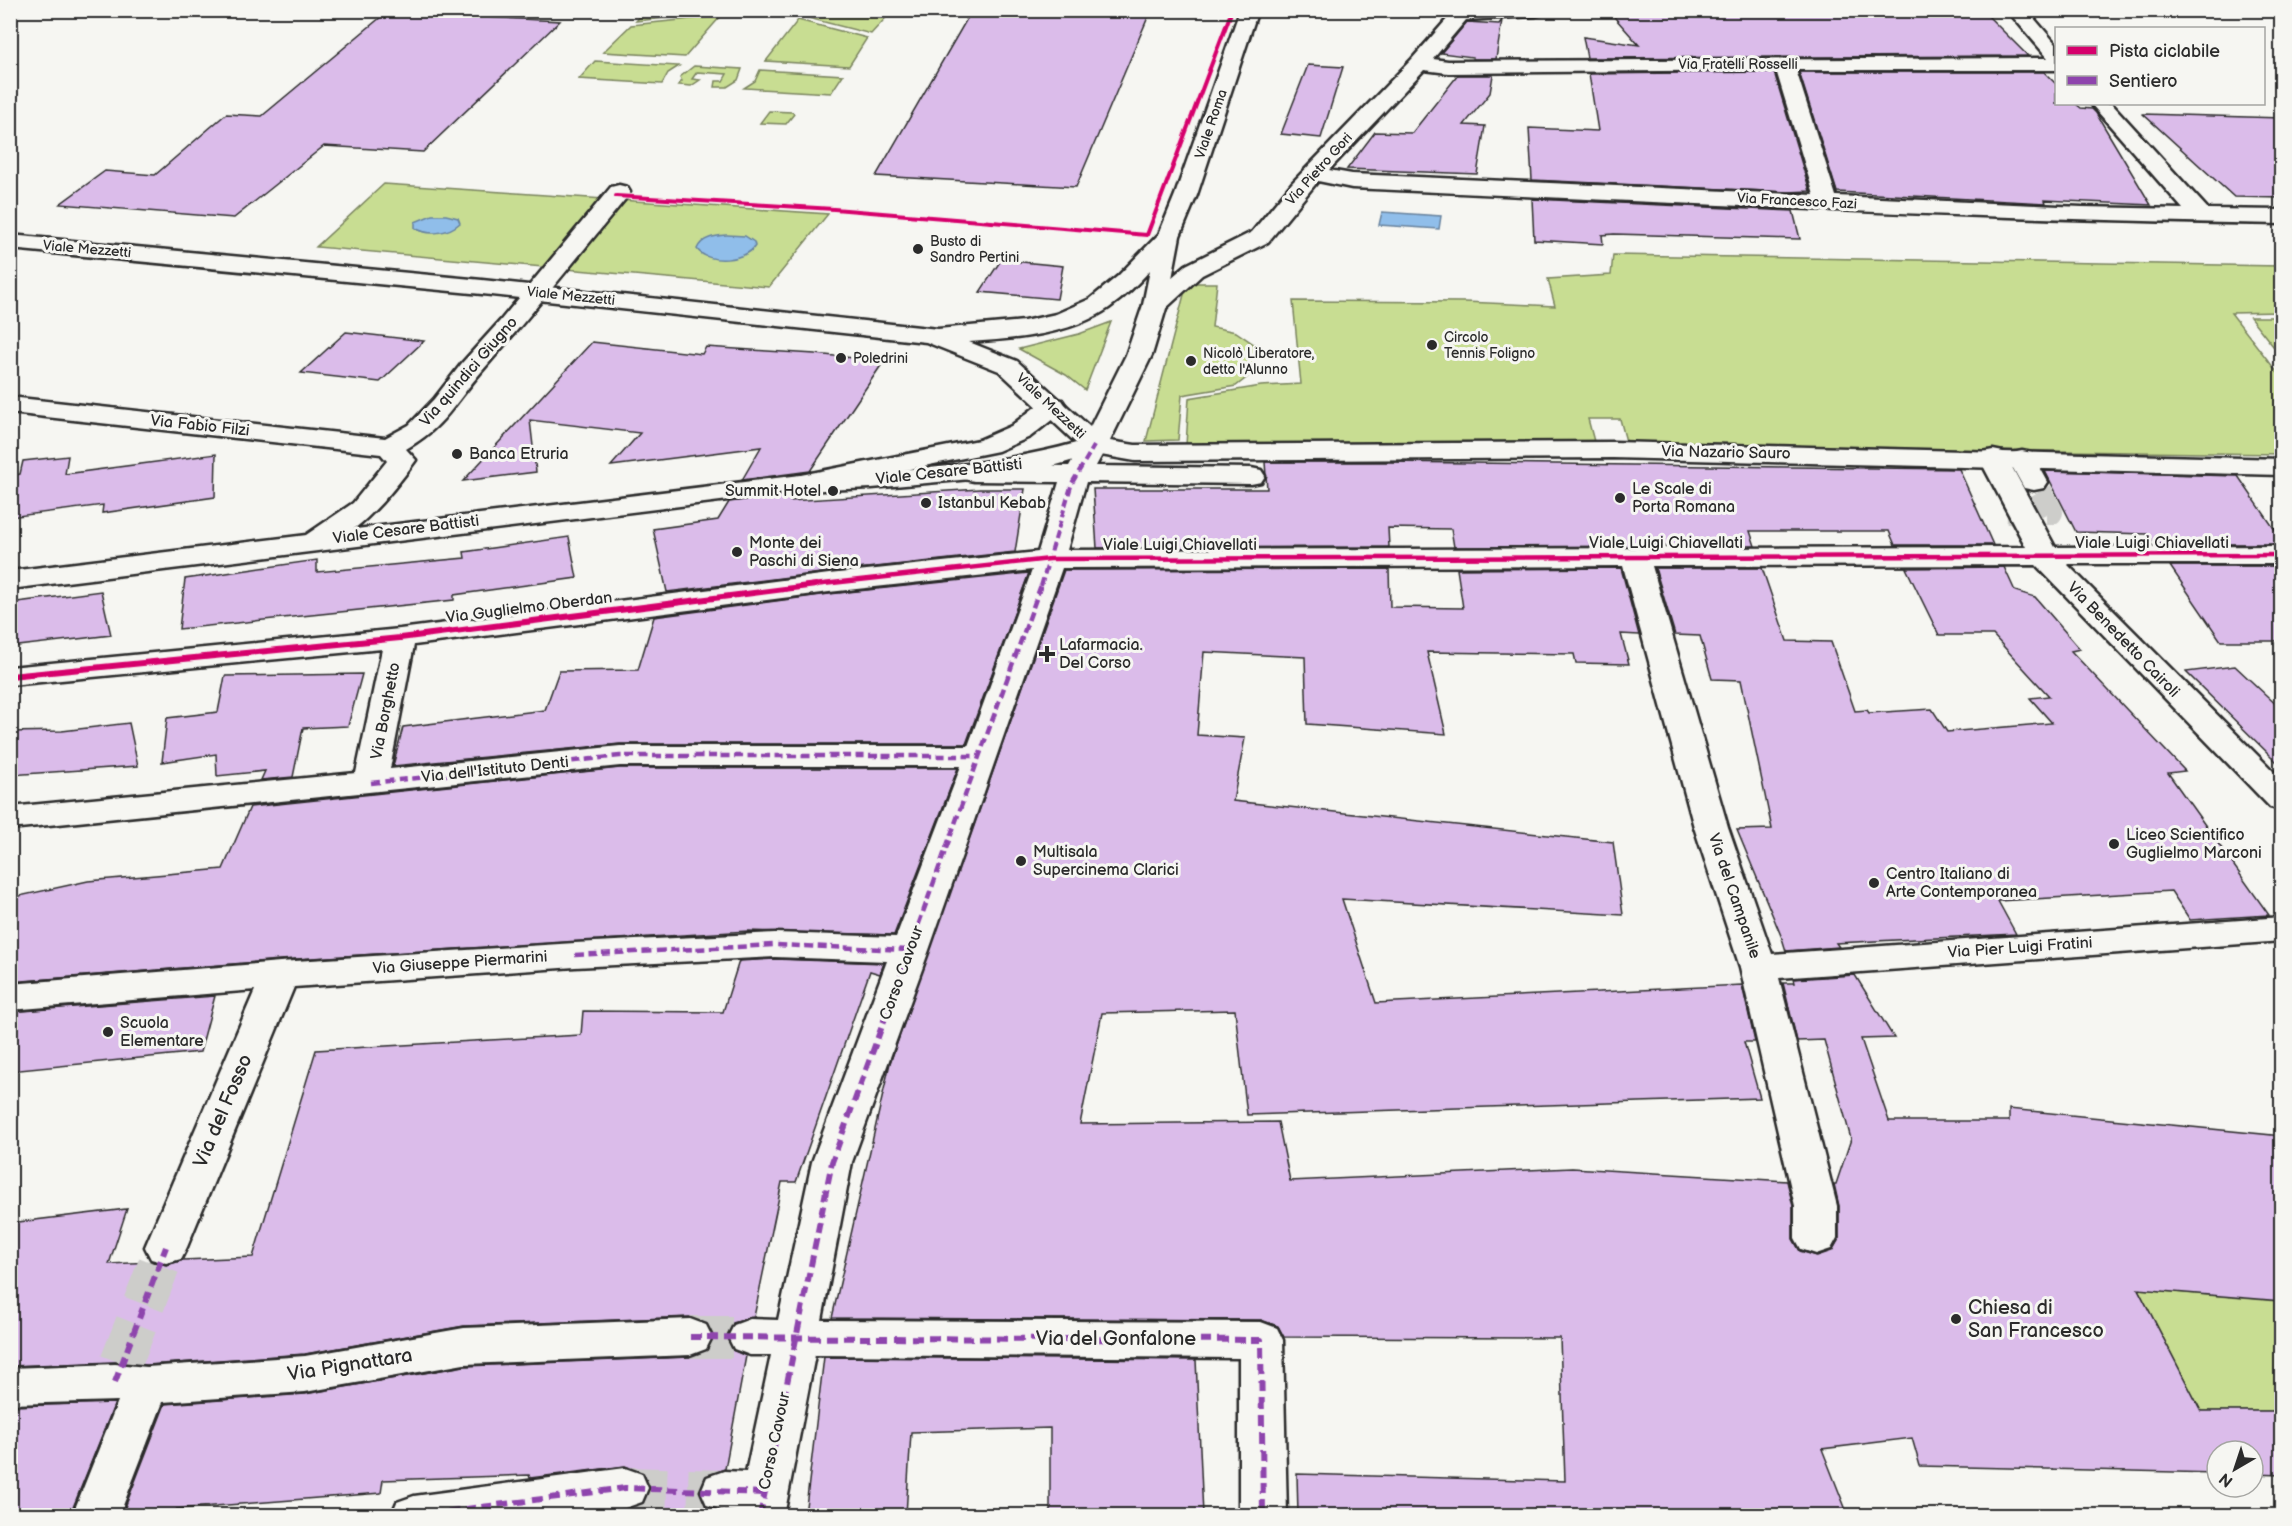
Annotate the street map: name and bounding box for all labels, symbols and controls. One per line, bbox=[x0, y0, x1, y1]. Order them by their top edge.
legend bbox=[2055, 27, 2265, 105]
text: Pista ciclabile bbox=[2109, 41, 2220, 62]
street label: Via Fratelli Rosselli bbox=[1678, 56, 1798, 73]
text: Sentiero bbox=[2109, 71, 2178, 92]
street label: Viale Roma bbox=[1191, 87, 1231, 161]
street label: Via Pietro Gori bbox=[1282, 129, 1356, 209]
street label: Via Francesco Fazi bbox=[1737, 189, 1857, 213]
place label: Busto di Sandro Pertini bbox=[930, 233, 1019, 266]
street label: Viale Mezzetti bbox=[42, 237, 132, 261]
marker: Busto di Sandro Pertini bbox=[911, 242, 925, 256]
street label: Viale Mezzetti bbox=[526, 283, 616, 309]
street label: Via quindici Giugno bbox=[416, 313, 522, 431]
place label: Circolo Tennis Foligno bbox=[1444, 329, 1535, 362]
marker: Circolo Tennis Foligno bbox=[1425, 338, 1439, 352]
place label: Nicolò Liberatore, detto l'Alunno bbox=[1203, 345, 1314, 378]
place label: Poledrini bbox=[853, 350, 908, 367]
marker: Poledrini bbox=[834, 351, 848, 365]
marker: Nicolò Liberatore, detto l'Alunno bbox=[1184, 354, 1198, 368]
street label: Viale Mezzetti bbox=[1013, 370, 1089, 442]
street label: Via Fabio Filzi bbox=[150, 411, 250, 441]
street label: Via Nazario Sauro bbox=[1661, 442, 1791, 464]
place label: Banca Etruria bbox=[469, 445, 569, 464]
marker: Banca Etruria bbox=[450, 447, 464, 461]
street label: Viale Cesare Battisti bbox=[875, 455, 1023, 489]
place label: Le Scale di Porta Romana bbox=[1632, 480, 1735, 517]
place label: Summit Hotel bbox=[725, 482, 821, 501]
marker: Summit Hotel bbox=[826, 484, 840, 498]
marker: Le Scale di Porta Romana bbox=[1613, 491, 1627, 505]
place label: Istanbul Kebab bbox=[938, 494, 1046, 513]
marker: Istanbul Kebab bbox=[919, 496, 933, 510]
street label: Viale Cesare Battisti bbox=[332, 512, 480, 548]
place label: Monte dei Paschi di Siena bbox=[749, 534, 859, 571]
street label: Viale Luigi Chiavellati bbox=[1589, 534, 1743, 553]
street label: Viale Luigi Chiavellati bbox=[2075, 534, 2229, 553]
street label: Viale Luigi Chiavellati bbox=[1103, 536, 1257, 555]
marker: Monte dei Paschi di Siena bbox=[730, 545, 744, 559]
street label: Via Benedetto Cairoli bbox=[2063, 578, 2183, 702]
street label: Via Guglielmo Oberdan bbox=[445, 588, 613, 628]
place label: Lafarmacia. Del Corso bbox=[1059, 636, 1143, 673]
marker: Lafarmacia. Del Corso bbox=[1040, 647, 1054, 661]
street label: Via Borghetto bbox=[367, 661, 405, 761]
street label: Via dell'Istituto Denti bbox=[420, 753, 570, 787]
place label: Liceo Scientifico Guglielmo Marconi bbox=[2126, 826, 2262, 863]
street label: Via del Campanile bbox=[1704, 831, 1765, 962]
marker: Liceo Scientifico Guglielmo Marconi bbox=[2107, 837, 2121, 851]
place label: Multisala Supercinema Clarici bbox=[1033, 843, 1179, 880]
marker: Multisala Supercinema Clarici bbox=[1014, 854, 1028, 868]
place label: Centro Italiano di Arte Contemporanea bbox=[1886, 865, 2037, 902]
marker: Centro Italiano di Arte Contemporanea bbox=[1867, 876, 1881, 890]
street label: Corso Cavour bbox=[876, 923, 928, 1023]
street label: Via Pier Luigi Fratini bbox=[1947, 933, 2093, 963]
street label: Via Giuseppe Piermarini bbox=[372, 947, 548, 979]
place label: Scuola Elementare bbox=[120, 1014, 204, 1051]
marker: Scuola Elementare bbox=[101, 1025, 115, 1039]
street label: Via del Fosso bbox=[188, 1051, 258, 1171]
place label: Chiesa di San Francesco bbox=[1968, 1296, 2104, 1343]
marker: Chiesa di San Francesco bbox=[1949, 1312, 1963, 1326]
street label: Via del Gonfalone bbox=[1036, 1327, 1196, 1351]
street label: Via Pignattara bbox=[286, 1343, 414, 1387]
street label: Corso Cavour bbox=[755, 1390, 795, 1491]
north arrow bbox=[2205, 1439, 2265, 1499]
text: N bbox=[2216, 1468, 2237, 1491]

